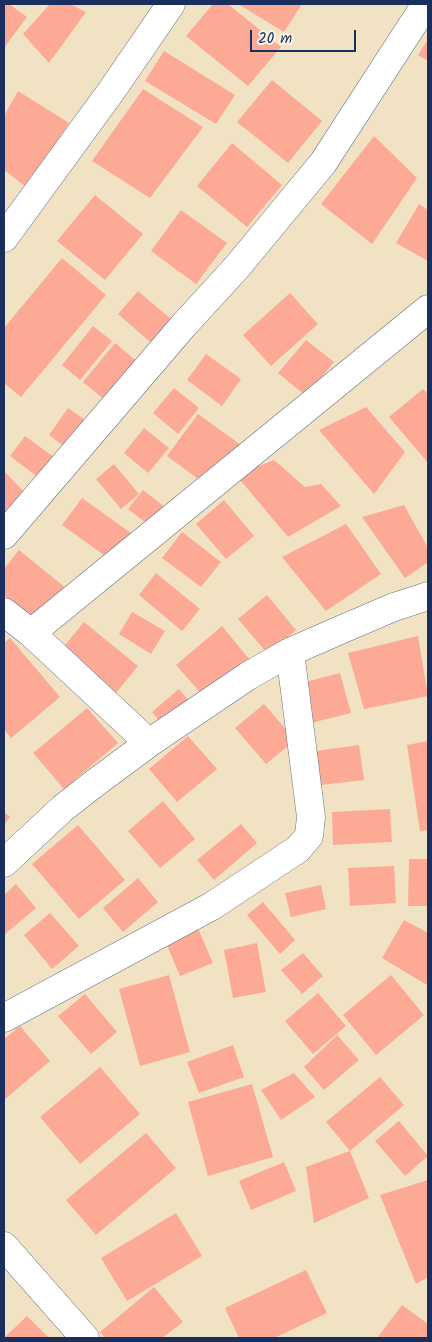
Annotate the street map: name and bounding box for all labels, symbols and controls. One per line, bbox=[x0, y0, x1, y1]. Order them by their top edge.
scale bar bbox=[252, 20, 358, 52]
text: 20 m bbox=[258, 27, 292, 51]

